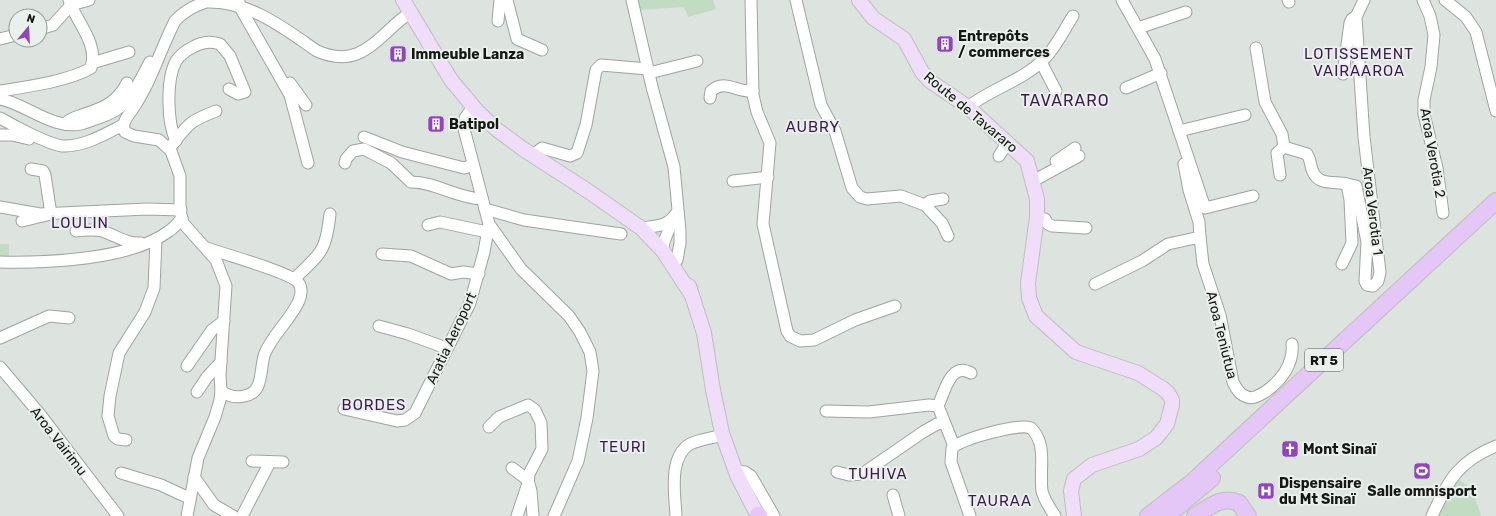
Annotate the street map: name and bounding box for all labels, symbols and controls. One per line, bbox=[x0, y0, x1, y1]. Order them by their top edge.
north arrow bbox=[8, 8, 48, 48]
text: N bbox=[25, 12, 37, 26]
place label: Entrepôts / commerces bbox=[958, 28, 1050, 61]
building icon: Entrepôts / commerces bbox=[935, 34, 955, 54]
building icon: Immeuble Lanza bbox=[388, 44, 408, 64]
district label: LOTISSEMENT VAIRAAROA bbox=[1304, 45, 1414, 80]
place label: Immeuble Lanza bbox=[411, 46, 524, 63]
street label: Route de Tavararo bbox=[920, 68, 1021, 157]
district label: TAVARARO bbox=[1021, 91, 1109, 110]
street label: Aroa Verotia 2 bbox=[1416, 107, 1449, 199]
building icon: Batipol bbox=[426, 114, 446, 134]
place label: Batipol bbox=[449, 116, 499, 133]
district label: AUBRY bbox=[786, 118, 840, 136]
street label: Aroa Verotia 1 bbox=[1359, 166, 1386, 256]
district label: LOULIN bbox=[51, 214, 109, 232]
street label: Aratia Aeroport bbox=[423, 289, 480, 387]
street label: Aroa Teniutua bbox=[1202, 289, 1241, 381]
road number: RT 5 bbox=[1305, 349, 1343, 371]
district label: BORDES bbox=[342, 396, 406, 414]
street label: Aroa Vairimu bbox=[27, 404, 91, 479]
district label: TEURI bbox=[599, 438, 647, 456]
church icon: Mont Sinaï bbox=[1280, 439, 1300, 459]
place label: Mont Sinaï bbox=[1303, 441, 1377, 458]
sports icon: Salle omnisport bbox=[1412, 461, 1432, 481]
district label: TUHIVA bbox=[848, 465, 908, 483]
place label: Dispensaire du Mt Sinaï bbox=[1279, 475, 1362, 508]
hospital icon: Dispensaire du Mt Sinaï bbox=[1256, 481, 1276, 501]
place label: Salle omnisport bbox=[1367, 483, 1477, 500]
district label: TAURAA bbox=[968, 492, 1032, 510]

